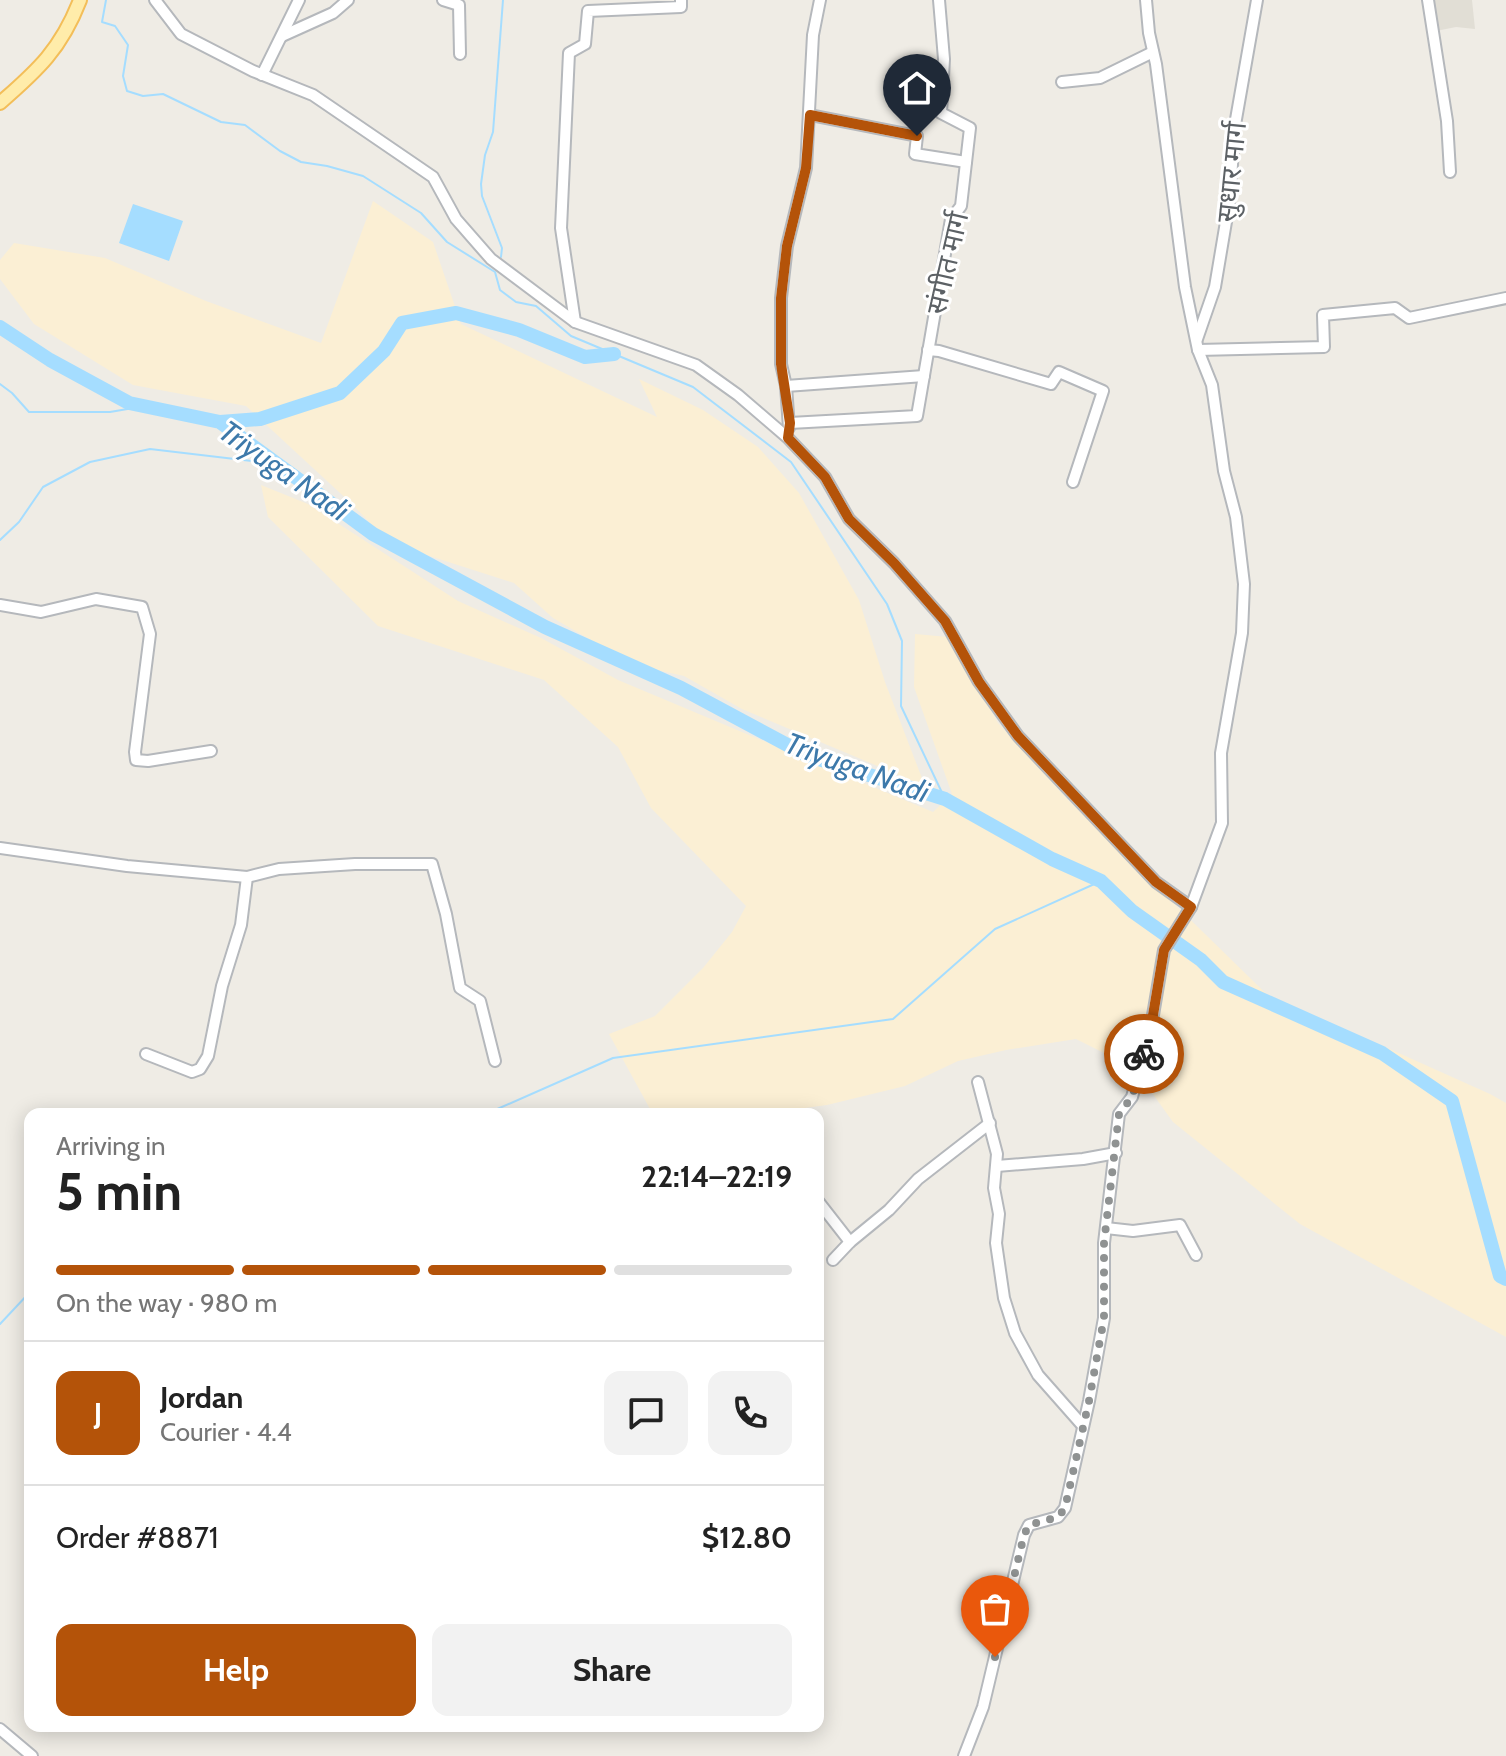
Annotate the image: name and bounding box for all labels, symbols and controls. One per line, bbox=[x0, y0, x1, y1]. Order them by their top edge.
pin bbox=[883, 54, 951, 136]
icon: home bbox=[895, 66, 939, 110]
street label: सुधार मार्ग bbox=[1209, 119, 1254, 224]
street label: संगीत मार्ग bbox=[919, 207, 976, 317]
water label: Triyuga Nadi bbox=[212, 412, 357, 529]
water label: Triyuga Nadi bbox=[780, 724, 935, 811]
courier bbox=[1104, 1014, 1184, 1094]
icon: bike bbox=[1122, 1032, 1166, 1076]
text: Arriving in bbox=[56, 1130, 166, 1162]
text: 22:14–22:19 bbox=[641, 1158, 792, 1195]
text: 5 min bbox=[56, 1160, 182, 1223]
text: On the way · 980 m bbox=[56, 1287, 277, 1319]
button: chat bbox=[604, 1371, 688, 1455]
button: phone bbox=[708, 1371, 792, 1455]
text: Jordan bbox=[160, 1379, 243, 1416]
text: J bbox=[94, 1395, 102, 1432]
text: Courier · 4.4 bbox=[160, 1416, 292, 1448]
text: Order #8871 bbox=[56, 1519, 219, 1556]
text: $12.80 bbox=[702, 1519, 792, 1556]
pin bbox=[961, 1575, 1029, 1657]
icon: bag bbox=[973, 1587, 1017, 1631]
button: Help bbox=[56, 1624, 416, 1716]
button: Share bbox=[432, 1624, 792, 1716]

